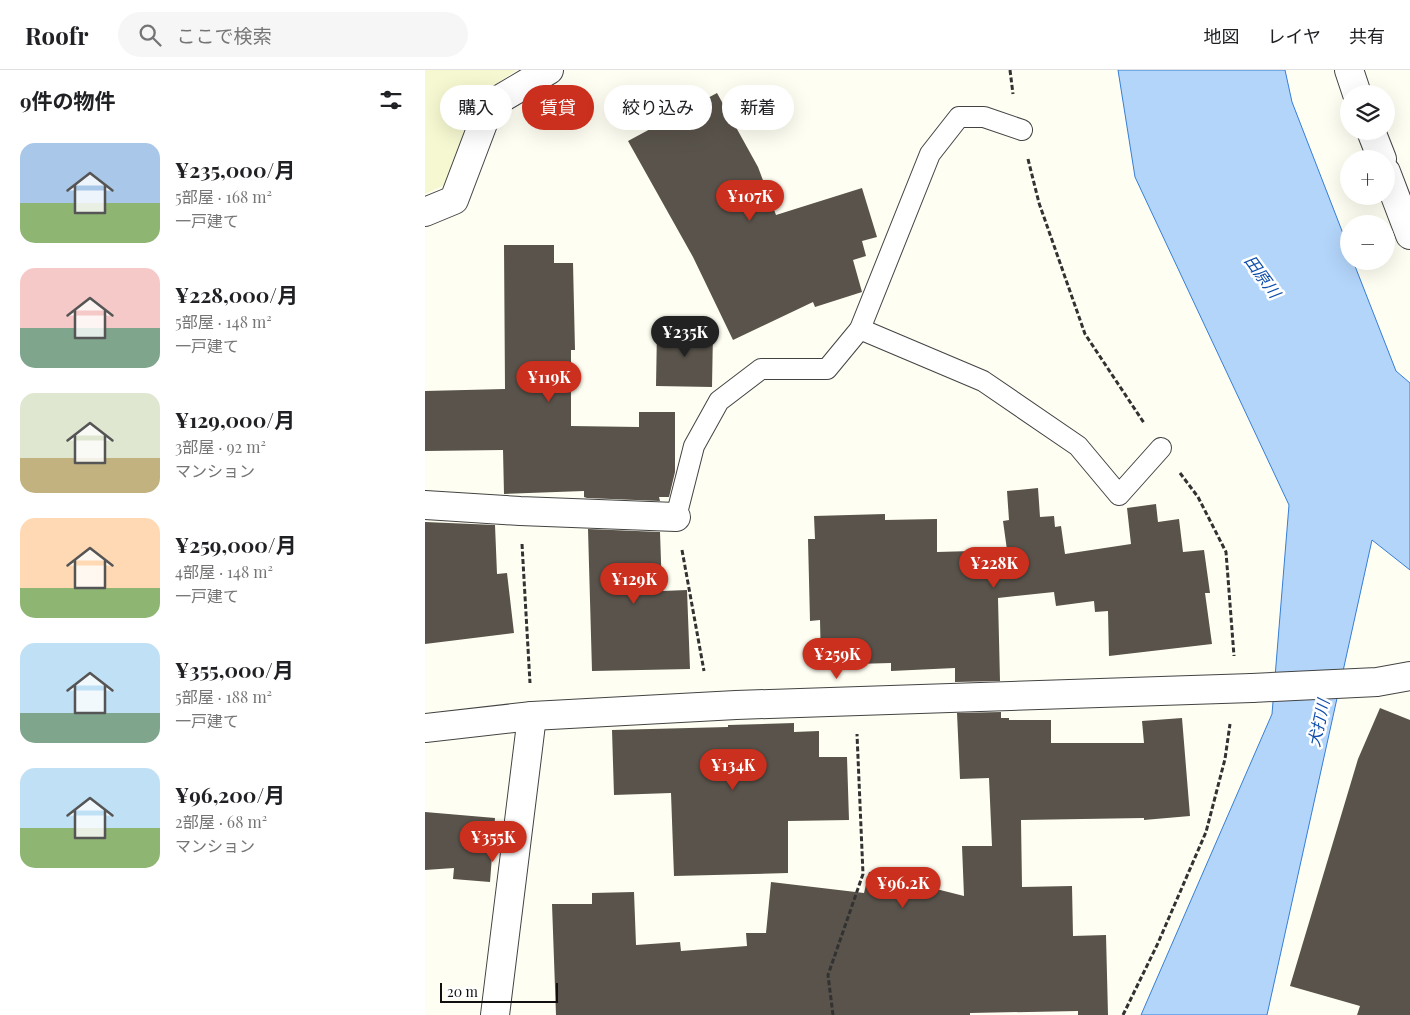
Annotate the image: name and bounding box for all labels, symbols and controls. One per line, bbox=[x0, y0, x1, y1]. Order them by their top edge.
search box bbox=[118, 12, 468, 57]
text: Roofr bbox=[25, 19, 88, 51]
icon: search bbox=[136, 21, 164, 49]
text: ここで検索 bbox=[176, 22, 271, 48]
text: 地図 bbox=[1204, 24, 1240, 48]
text: レイヤ bbox=[1268, 24, 1321, 48]
text: 共有 bbox=[1349, 24, 1385, 48]
chip: 購入 bbox=[440, 85, 512, 130]
chip: 賃貸 bbox=[522, 85, 594, 130]
chip: 絞り込み bbox=[604, 85, 712, 130]
chip: 新着 bbox=[722, 85, 794, 130]
map controls bbox=[1340, 85, 1395, 270]
button: layers bbox=[1340, 85, 1395, 140]
text: 9件の物件 bbox=[20, 86, 116, 114]
icon: filters bbox=[377, 86, 405, 114]
button: + bbox=[1340, 150, 1395, 205]
text: ¥235,000/月 bbox=[175, 155, 295, 183]
icon: home bbox=[60, 163, 120, 223]
pin: ¥107K bbox=[715, 180, 785, 222]
text: ¥107K bbox=[727, 185, 773, 206]
text: 5部屋 · 168 m² bbox=[175, 186, 272, 207]
text: 一戸建て bbox=[175, 210, 239, 231]
button: − bbox=[1340, 215, 1395, 270]
water label: 田原川 bbox=[1240, 250, 1287, 303]
text: ¥228,000/月 bbox=[175, 280, 298, 308]
icon: home bbox=[60, 288, 120, 348]
text: 5部屋 · 148 m² bbox=[175, 311, 272, 332]
pin: ¥235K bbox=[650, 316, 720, 358]
text: ¥235K bbox=[662, 321, 708, 342]
text: 一戸建て bbox=[175, 335, 239, 356]
pin: ¥119K bbox=[514, 360, 584, 403]
text: ¥119K bbox=[527, 366, 571, 387]
text: ¥129,000/月 bbox=[175, 405, 295, 433]
icon: home bbox=[60, 413, 120, 473]
text: 3部屋 · 92 m² bbox=[175, 436, 266, 457]
text: マンション bbox=[175, 460, 255, 481]
text: ¥259,000/月 bbox=[175, 530, 297, 558]
icon: home bbox=[60, 538, 120, 598]
pin: ¥228K bbox=[959, 546, 1029, 589]
text: ¥228K bbox=[970, 552, 1018, 573]
text: 4部屋 · 148 m² bbox=[175, 561, 273, 582]
pin: ¥129K bbox=[599, 562, 669, 605]
text: ¥129K bbox=[611, 568, 657, 589]
text: 一戸建て bbox=[175, 585, 239, 606]
pin: ¥259K bbox=[802, 638, 872, 680]
text: ¥259K bbox=[814, 643, 860, 664]
text: ¥355,000/月 bbox=[175, 655, 294, 683]
icon: home bbox=[60, 663, 120, 723]
text: 5部屋 · 188 m² bbox=[175, 686, 272, 707]
water label: 犬打川 bbox=[1303, 695, 1334, 749]
text: 一戸建て bbox=[175, 710, 239, 731]
pin: ¥134K bbox=[698, 748, 768, 791]
text: ¥134K bbox=[711, 754, 755, 775]
text: ¥96,200/月 bbox=[175, 780, 285, 808]
icon: home bbox=[60, 788, 120, 848]
text: 2部屋 · 68 m² bbox=[175, 811, 267, 832]
pin: ¥355K bbox=[458, 820, 528, 863]
text: ¥355K bbox=[471, 826, 515, 847]
text: マンション bbox=[175, 835, 255, 856]
pin: ¥96.2K bbox=[862, 866, 944, 909]
text: ¥96.2K bbox=[877, 872, 929, 893]
scale bar bbox=[440, 980, 557, 1003]
text: 20 m bbox=[447, 982, 478, 1001]

